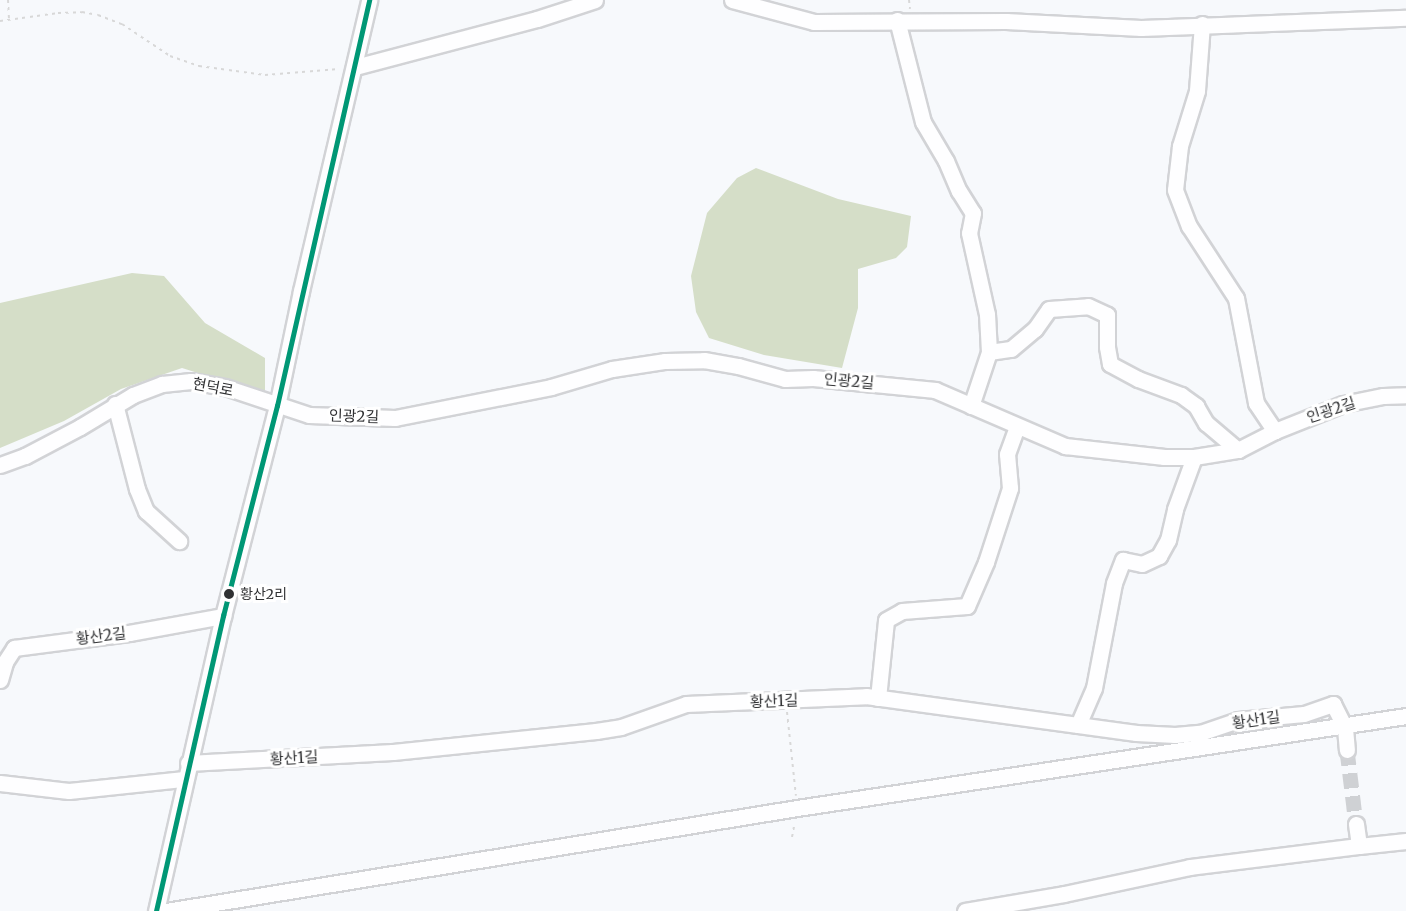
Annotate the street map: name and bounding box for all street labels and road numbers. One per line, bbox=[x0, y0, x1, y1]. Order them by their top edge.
street label: 인광2길 bbox=[823, 370, 875, 392]
street label: 현덕로 bbox=[191, 374, 235, 400]
street label: 인광2길 bbox=[1304, 394, 1358, 426]
street label: 인광2길 bbox=[329, 406, 379, 426]
street label: 황산2길 bbox=[75, 624, 127, 648]
street label: 황산1길 bbox=[750, 691, 798, 711]
street label: 황산1길 bbox=[1231, 708, 1281, 732]
street label: 황산1길 bbox=[269, 748, 319, 768]

